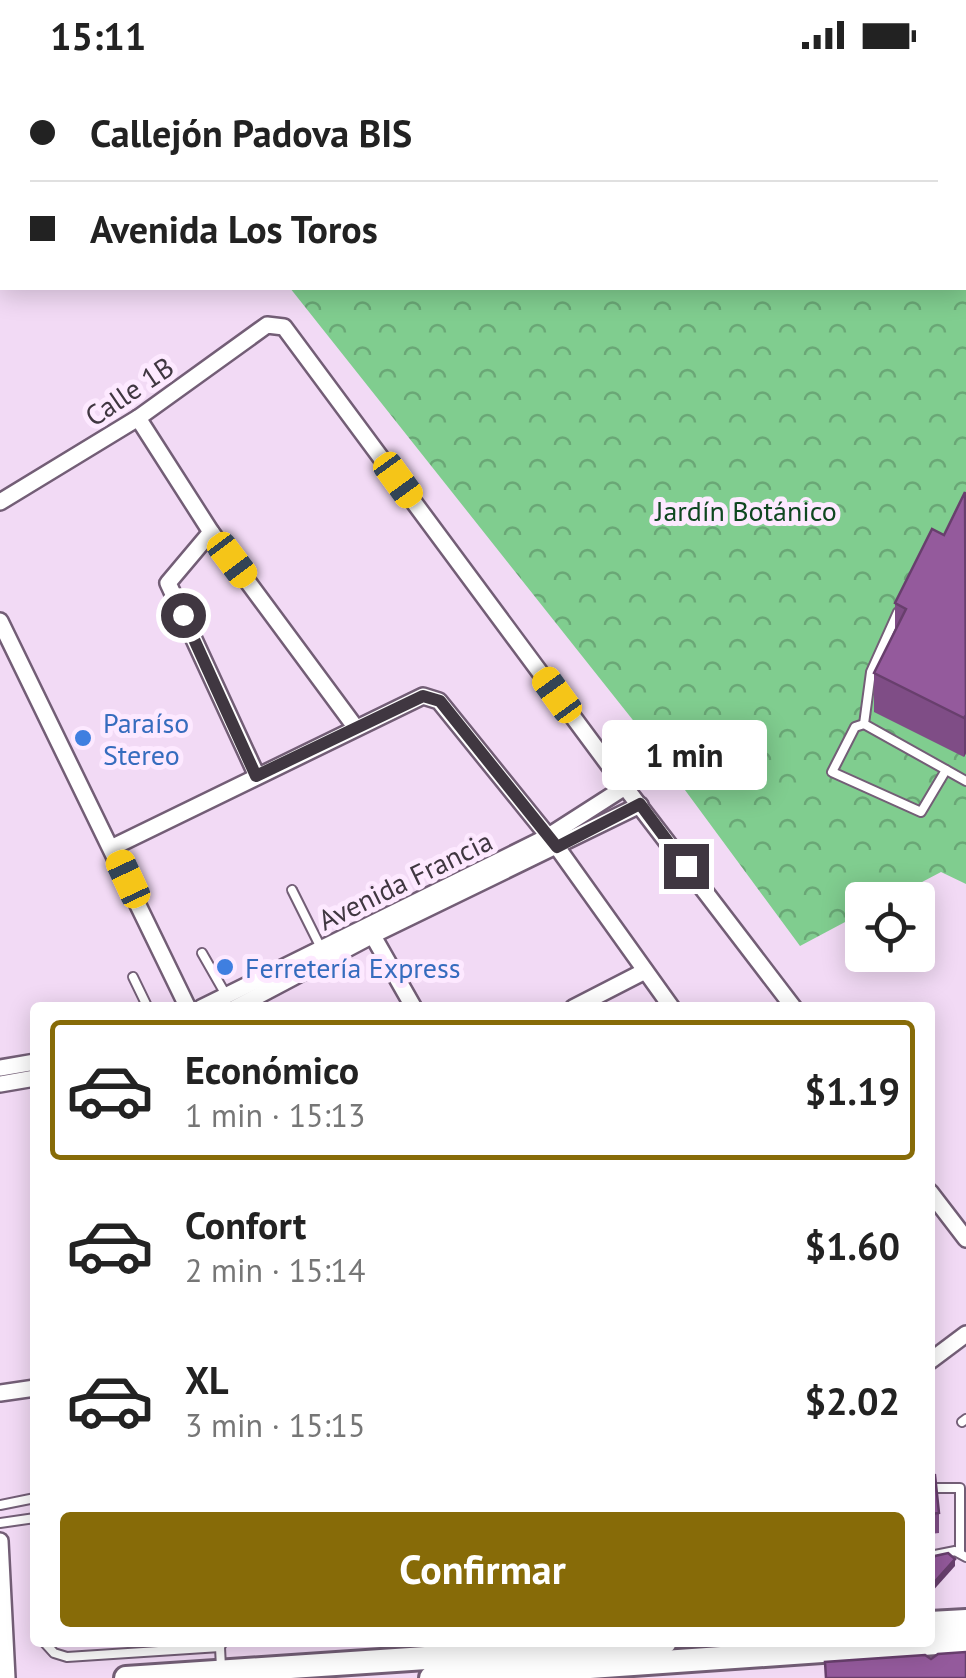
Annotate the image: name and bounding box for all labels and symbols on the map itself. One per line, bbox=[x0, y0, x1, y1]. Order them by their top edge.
street label: Calle 1B bbox=[78, 348, 180, 434]
car bbox=[368, 447, 428, 513]
park label: Jardín Botánico bbox=[654, 492, 837, 529]
car bbox=[202, 527, 262, 593]
route start bbox=[161, 593, 206, 638]
car bbox=[527, 662, 587, 728]
place label: Paraíso Stereo bbox=[103, 704, 189, 773]
callout: 1 min bbox=[604, 721, 768, 791]
marker: Paraíso Stereo bbox=[72, 727, 94, 749]
street label: Avenida Francia bbox=[312, 822, 498, 938]
route end bbox=[664, 844, 709, 889]
car bbox=[102, 845, 154, 913]
place label: Ferretería Express bbox=[245, 949, 461, 986]
marker: Ferretería Express bbox=[214, 956, 236, 978]

